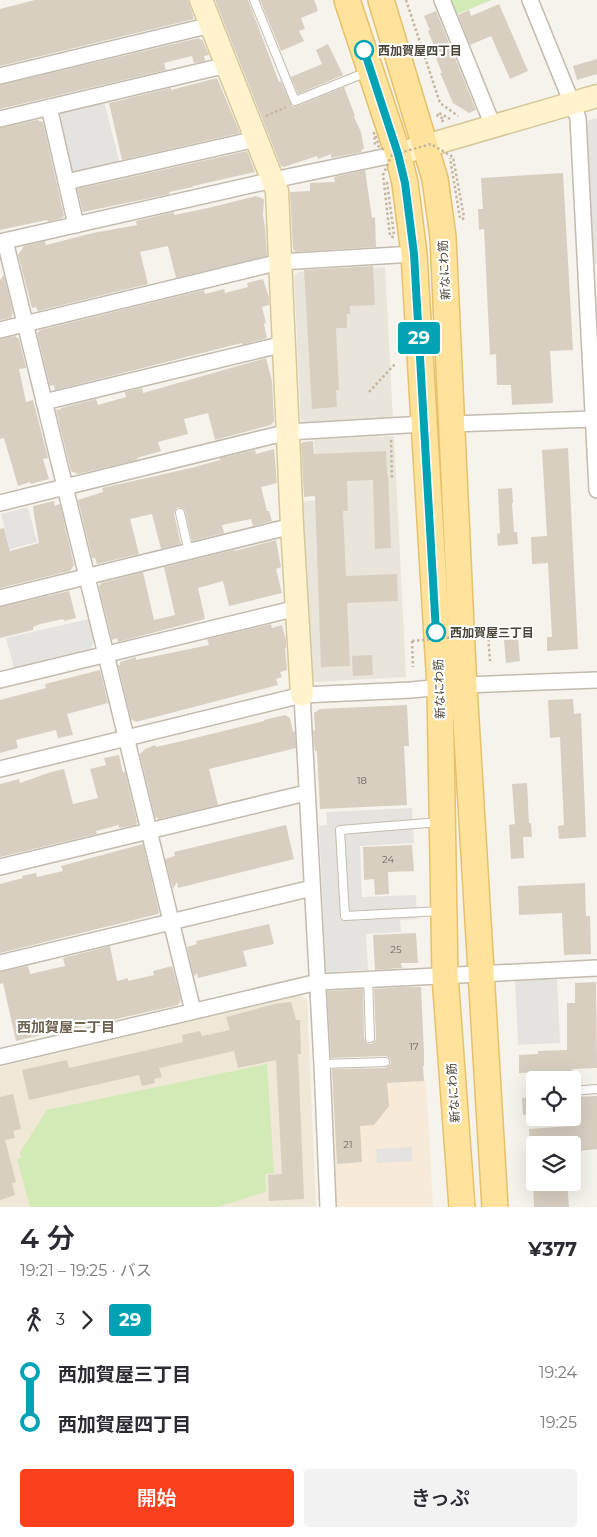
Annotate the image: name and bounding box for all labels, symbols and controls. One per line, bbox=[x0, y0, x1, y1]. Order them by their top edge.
marker: 西加賀屋四丁目 bbox=[354, 40, 374, 60]
place label: 西加賀屋四丁目 bbox=[378, 43, 462, 58]
street label: 新なにわ筋 bbox=[435, 240, 453, 300]
line badge: 29 bbox=[396, 322, 442, 354]
text: 29 bbox=[408, 327, 430, 349]
marker: 西加賀屋三丁目 bbox=[426, 622, 446, 642]
place label: 西加賀屋三丁目 bbox=[450, 625, 534, 640]
street label: 新なにわ筋 bbox=[430, 659, 448, 719]
house number: 18 bbox=[357, 774, 367, 787]
house number: 24 bbox=[382, 853, 394, 866]
house number: 25 bbox=[390, 943, 402, 956]
district label: 西加賀屋二丁目 bbox=[17, 1018, 115, 1036]
house number: 17 bbox=[409, 1040, 419, 1053]
street label: 新なにわ筋 bbox=[443, 1063, 463, 1123]
map controls bbox=[526, 1071, 581, 1191]
button: locate bbox=[526, 1071, 581, 1126]
button: layers bbox=[526, 1136, 581, 1191]
house number: 21 bbox=[343, 1138, 353, 1151]
text: 4 分 bbox=[20, 1221, 75, 1255]
text: ¥377 bbox=[528, 1238, 577, 1261]
text: 19:21 – 19:25 · バス bbox=[20, 1261, 152, 1280]
icon: walk bbox=[20, 1306, 48, 1334]
icon: forward bbox=[73, 1306, 101, 1334]
text: 29 bbox=[119, 1309, 141, 1331]
text: 3 bbox=[56, 1310, 65, 1329]
text: 西加賀屋三丁目 bbox=[58, 1363, 191, 1386]
text: 19:24 bbox=[539, 1363, 577, 1382]
text: 西加賀屋四丁目 bbox=[58, 1413, 191, 1436]
text: 19:25 bbox=[540, 1413, 577, 1432]
button: 開始 bbox=[20, 1469, 294, 1527]
button: きっぷ bbox=[304, 1469, 577, 1527]

